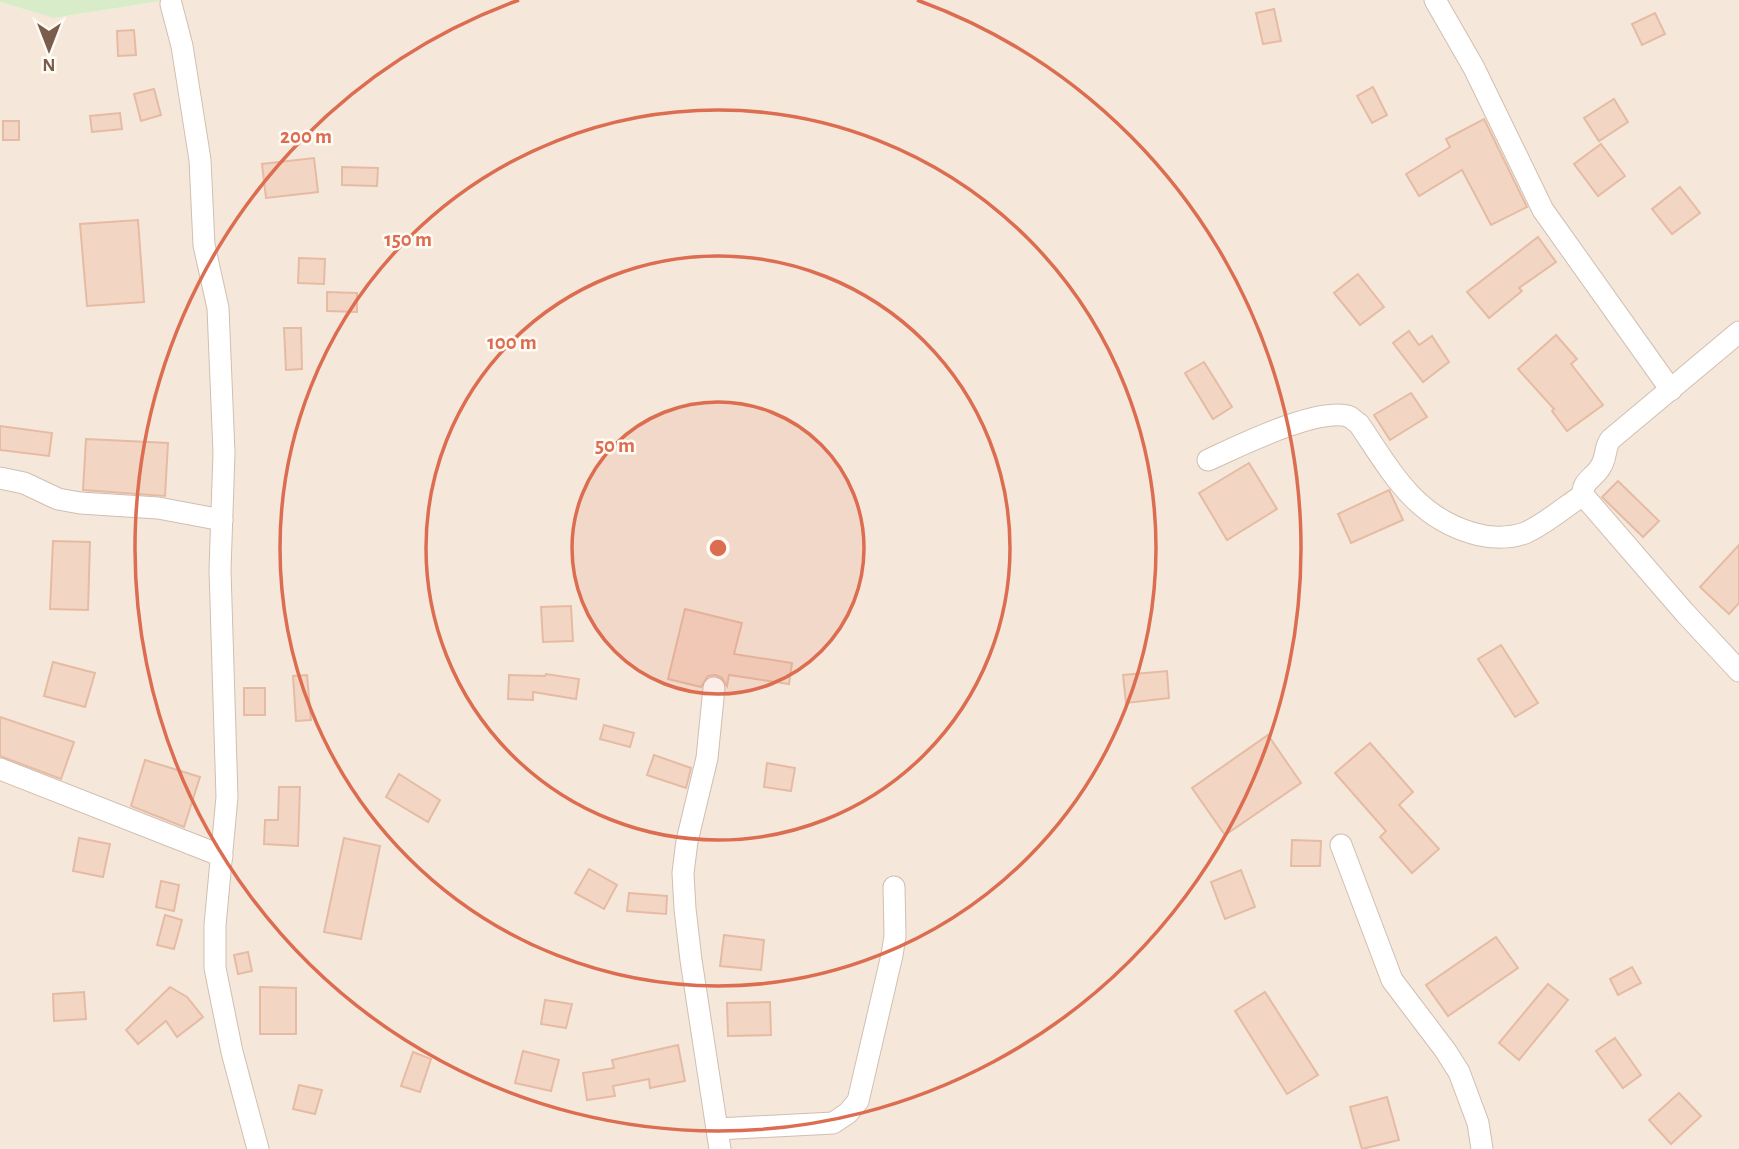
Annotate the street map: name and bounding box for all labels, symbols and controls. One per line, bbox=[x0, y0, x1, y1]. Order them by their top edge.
north arrow bbox=[14, 14, 84, 84]
text: N bbox=[42, 55, 56, 74]
text: 200 m bbox=[280, 126, 332, 147]
text: 150 m bbox=[384, 229, 432, 250]
text: 100 m bbox=[487, 332, 537, 353]
text: 50 m bbox=[595, 435, 635, 456]
centre of rings bbox=[706, 536, 730, 560]

